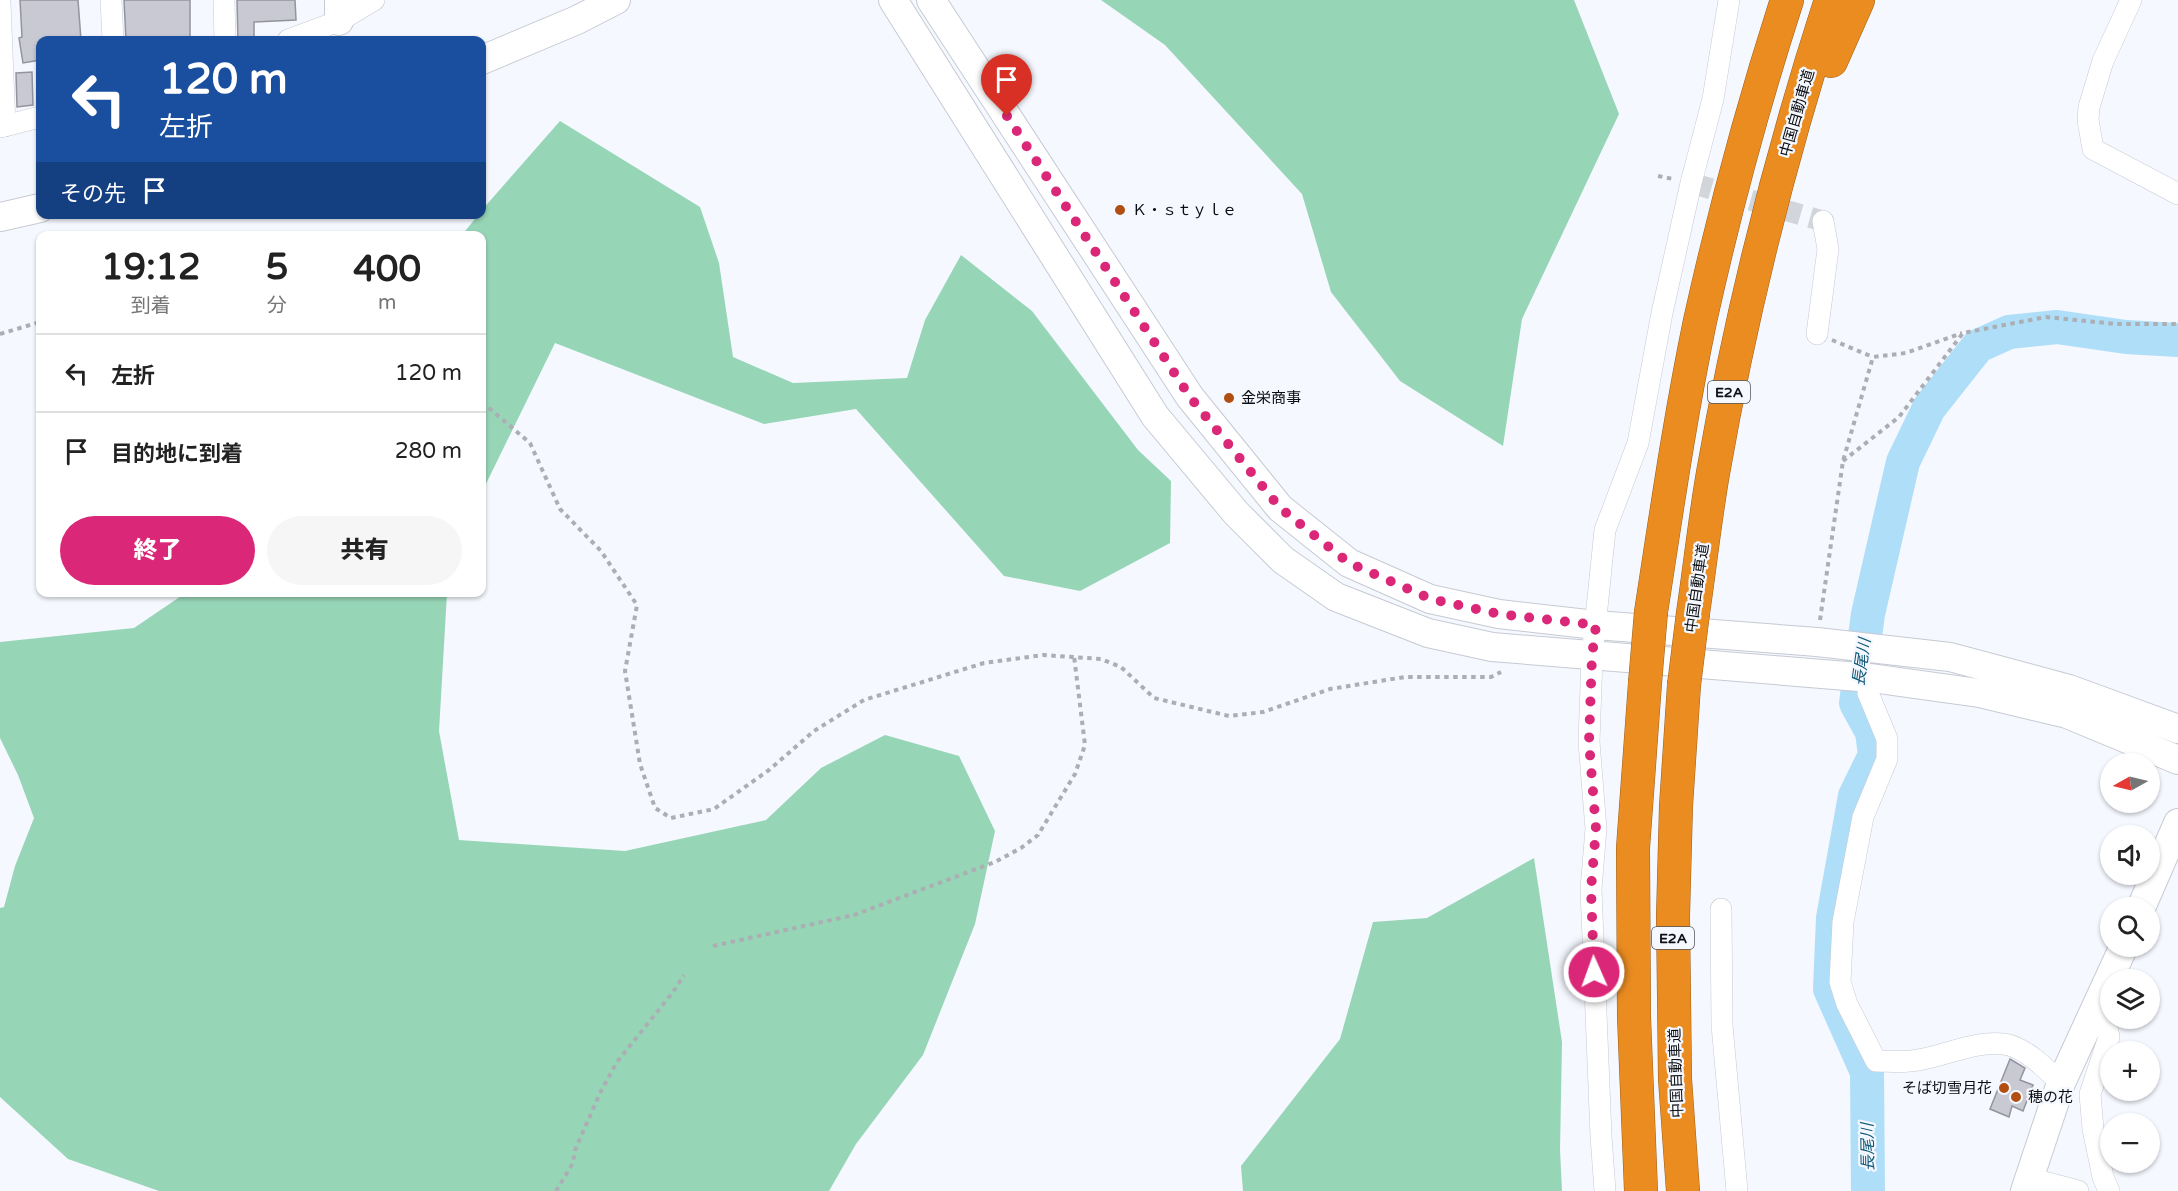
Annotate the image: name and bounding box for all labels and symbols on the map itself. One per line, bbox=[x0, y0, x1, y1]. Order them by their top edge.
pin bbox=[981, 54, 1032, 116]
street label: 中国自動車道 bbox=[1776, 67, 1818, 159]
place label: Ｋ・ｓｔｙｌｅ bbox=[1132, 201, 1237, 219]
marker: Ｋ・ｓｔｙｌｅ bbox=[1113, 203, 1127, 217]
road number: E2A bbox=[1708, 381, 1750, 403]
place label: 金栄商事 bbox=[1241, 389, 1301, 407]
marker: 金栄商事 bbox=[1222, 391, 1236, 405]
street label: 中国自動車道 bbox=[1682, 542, 1712, 634]
water label: 長尾川 bbox=[1849, 635, 1876, 687]
north arrow bbox=[2100, 753, 2160, 813]
road number: E2A bbox=[1652, 927, 1694, 949]
position arrow bbox=[1562, 940, 1626, 1004]
street label: 中国自動車道 bbox=[1665, 1028, 1687, 1118]
place label: そば切雪月花 bbox=[1902, 1079, 1992, 1097]
marker: そば切雪月花 bbox=[1997, 1081, 2011, 1095]
place label: 穂の花 bbox=[2028, 1088, 2073, 1106]
marker: 穂の花 bbox=[2009, 1090, 2023, 1104]
water label: 長尾川 bbox=[1858, 1121, 1878, 1171]

